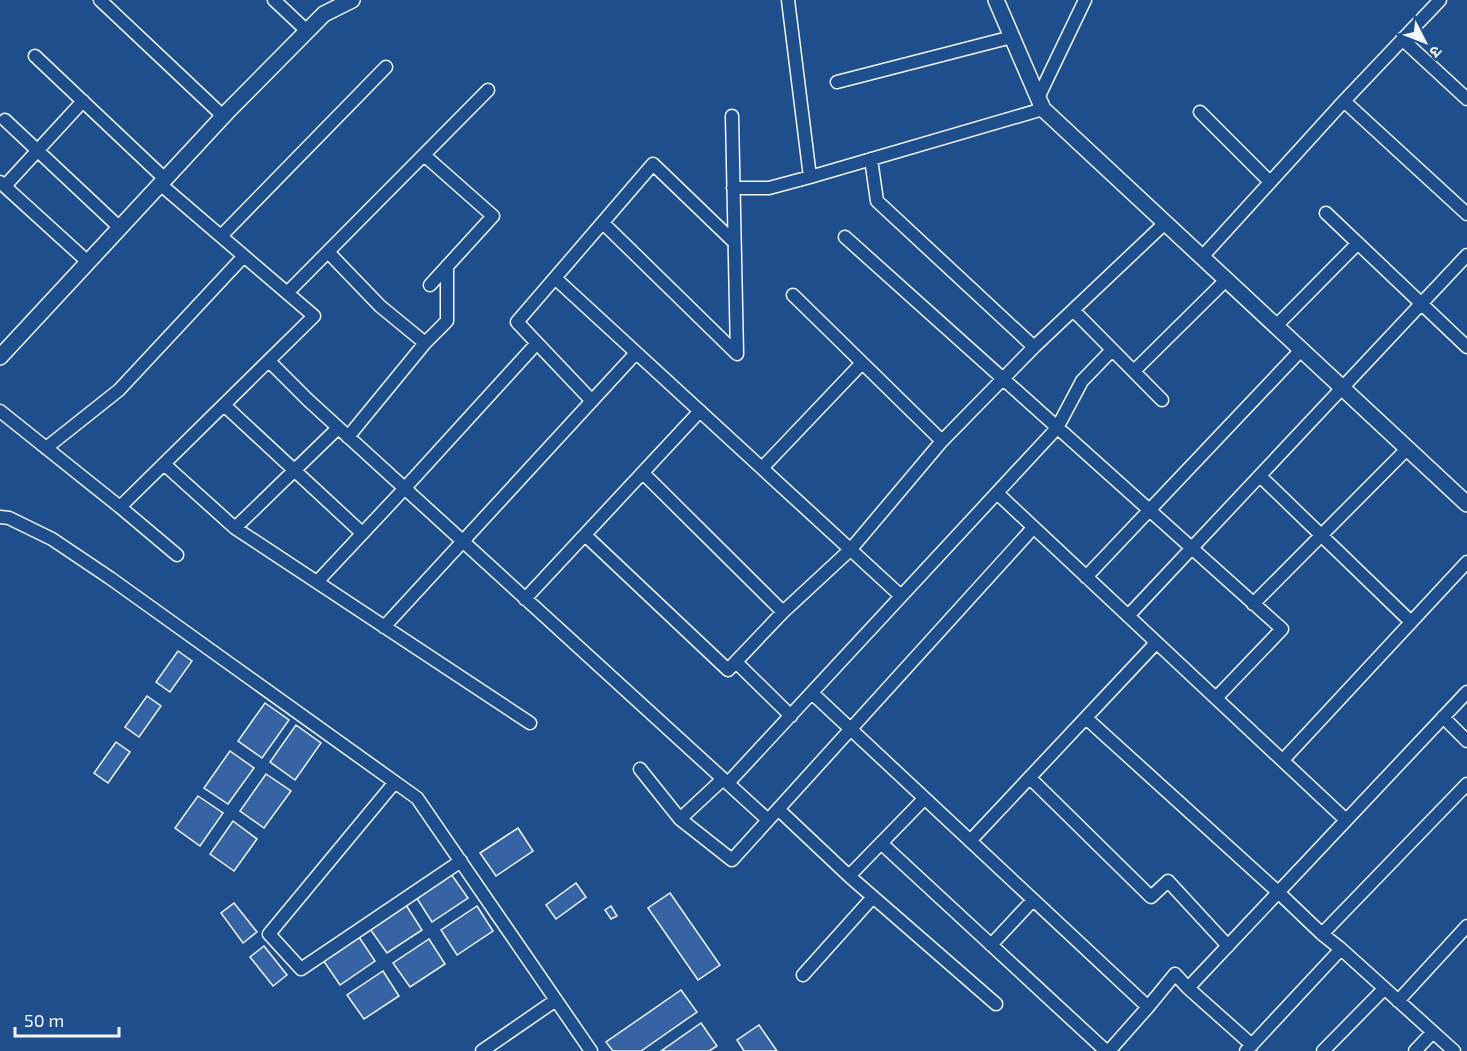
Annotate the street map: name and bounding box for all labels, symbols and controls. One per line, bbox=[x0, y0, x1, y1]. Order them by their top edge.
north arrow bbox=[1395, 12, 1455, 72]
text: उ bbox=[1426, 43, 1447, 63]
scale bar bbox=[15, 1000, 118, 1038]
text: 50 m bbox=[24, 1009, 64, 1031]

